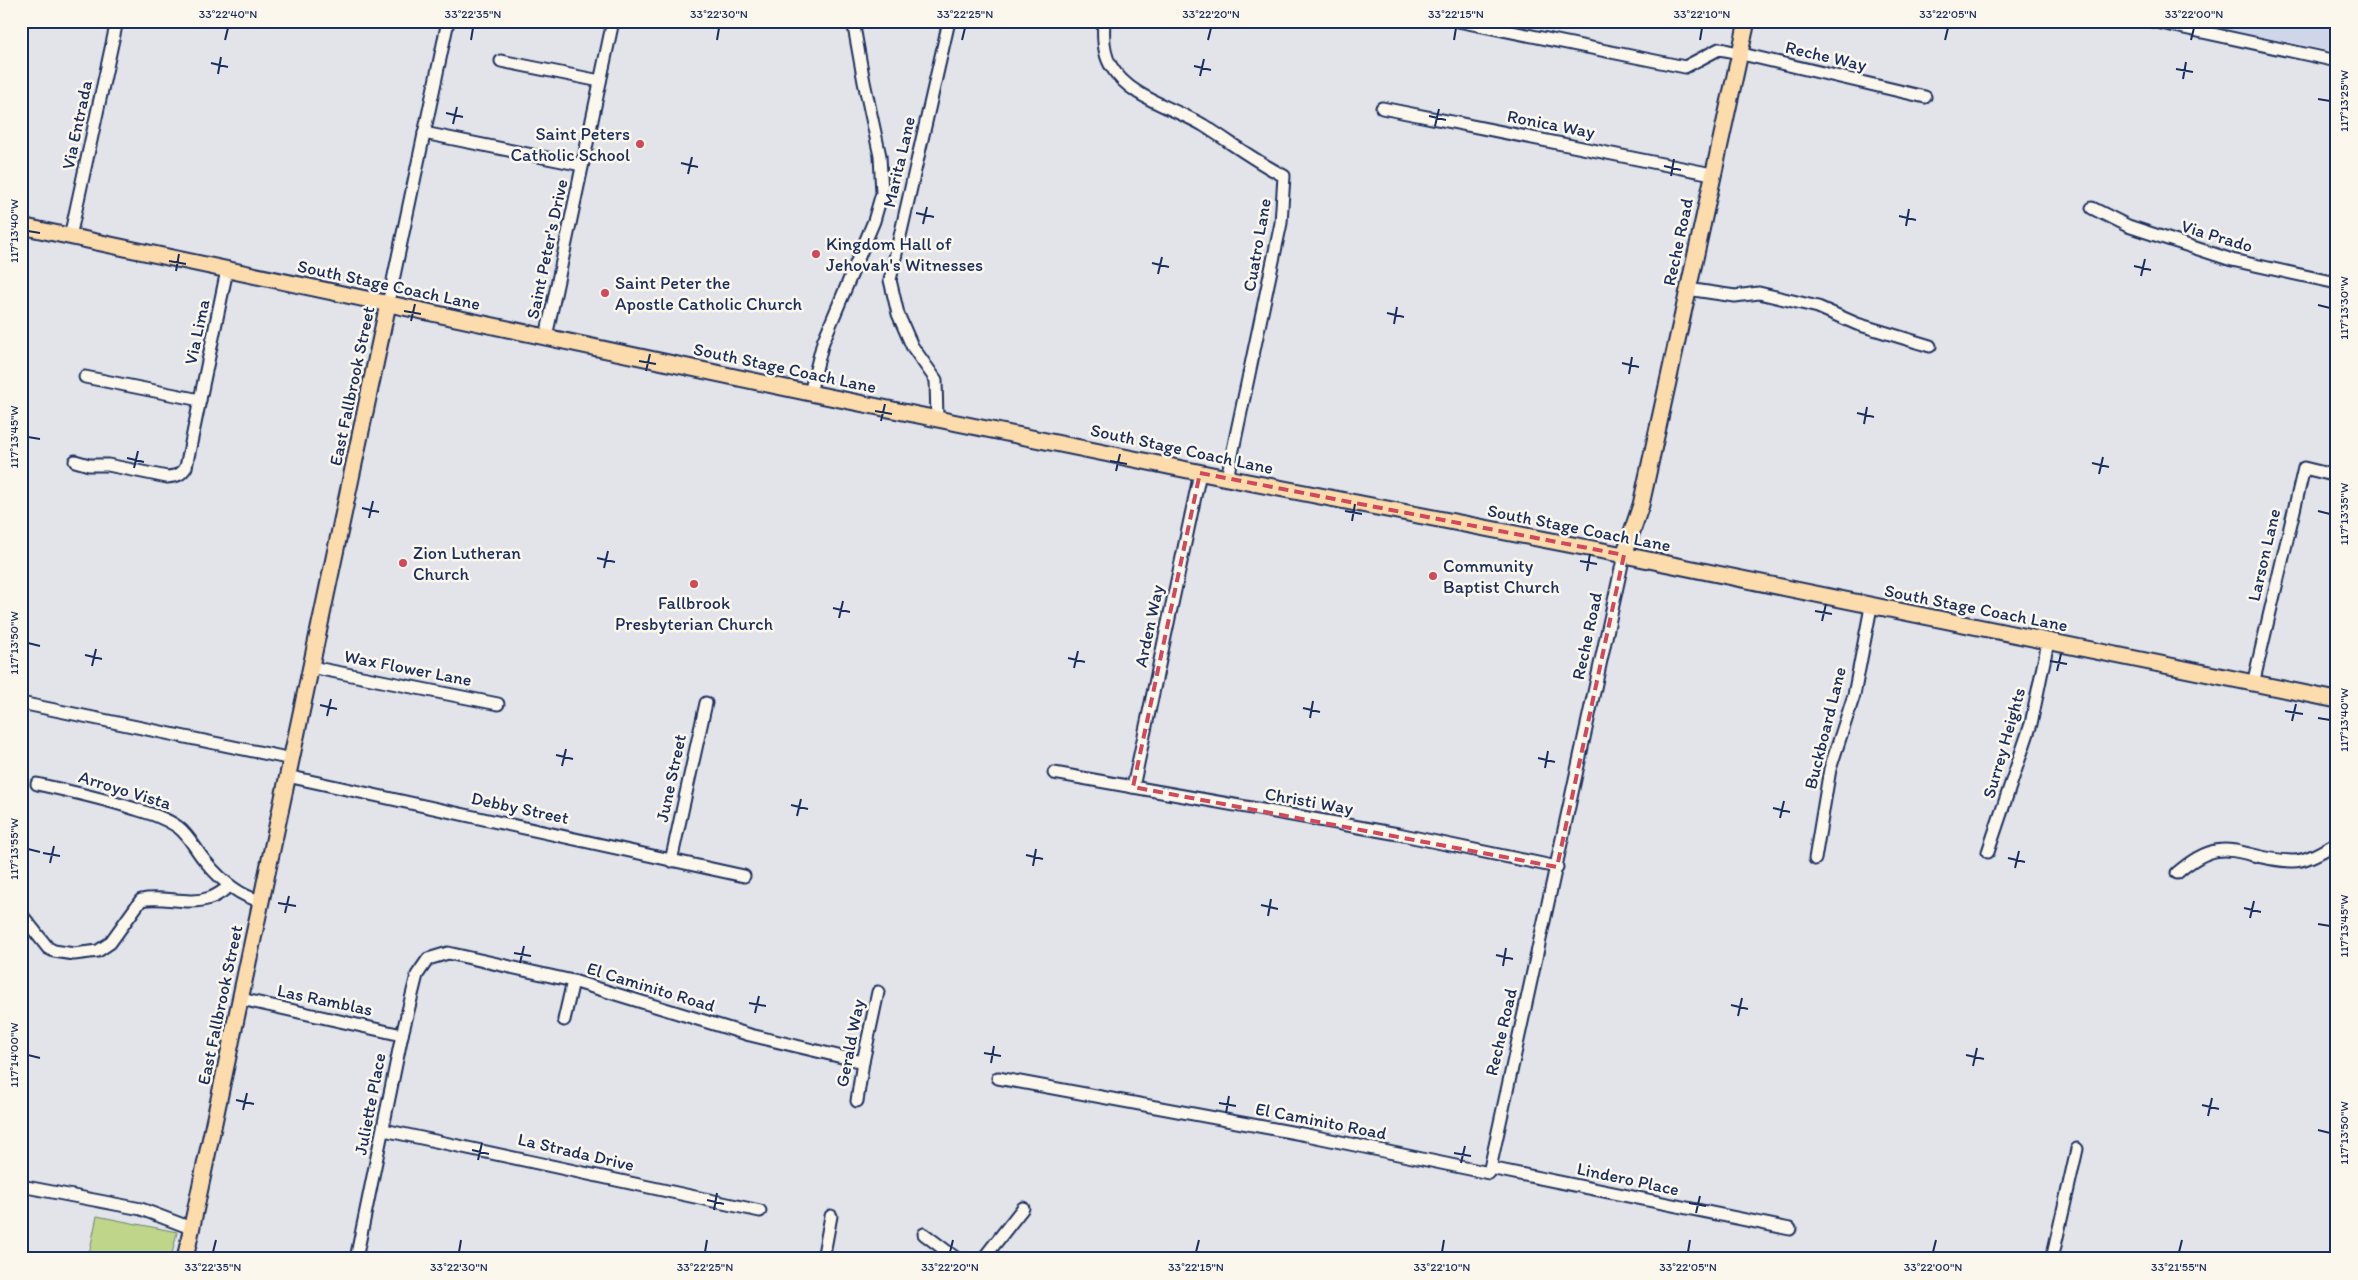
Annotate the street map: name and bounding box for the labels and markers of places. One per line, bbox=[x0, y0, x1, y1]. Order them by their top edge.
place label: Saint Peters Catholic School bbox=[511, 123, 630, 166]
marker: Saint Peters Catholic School bbox=[634, 138, 646, 150]
place label: Kingdom Hall of Jehovah's Witnesses bbox=[826, 233, 983, 276]
marker: Kingdom Hall of Jehovah's Witnesses bbox=[810, 248, 822, 260]
place label: Saint Peter the Apostle Catholic Church bbox=[615, 272, 803, 315]
marker: Saint Peter the Apostle Catholic Church bbox=[599, 287, 611, 299]
place label: Zion Lutheran Church bbox=[413, 542, 521, 585]
place label: Community Baptist Church bbox=[1443, 555, 1559, 598]
marker: Zion Lutheran Church bbox=[397, 557, 409, 569]
marker: Community Baptist Church bbox=[1427, 570, 1439, 582]
marker: Fallbrook Presbyterian Church bbox=[688, 578, 700, 590]
place label: Fallbrook Presbyterian Church bbox=[615, 592, 773, 635]

